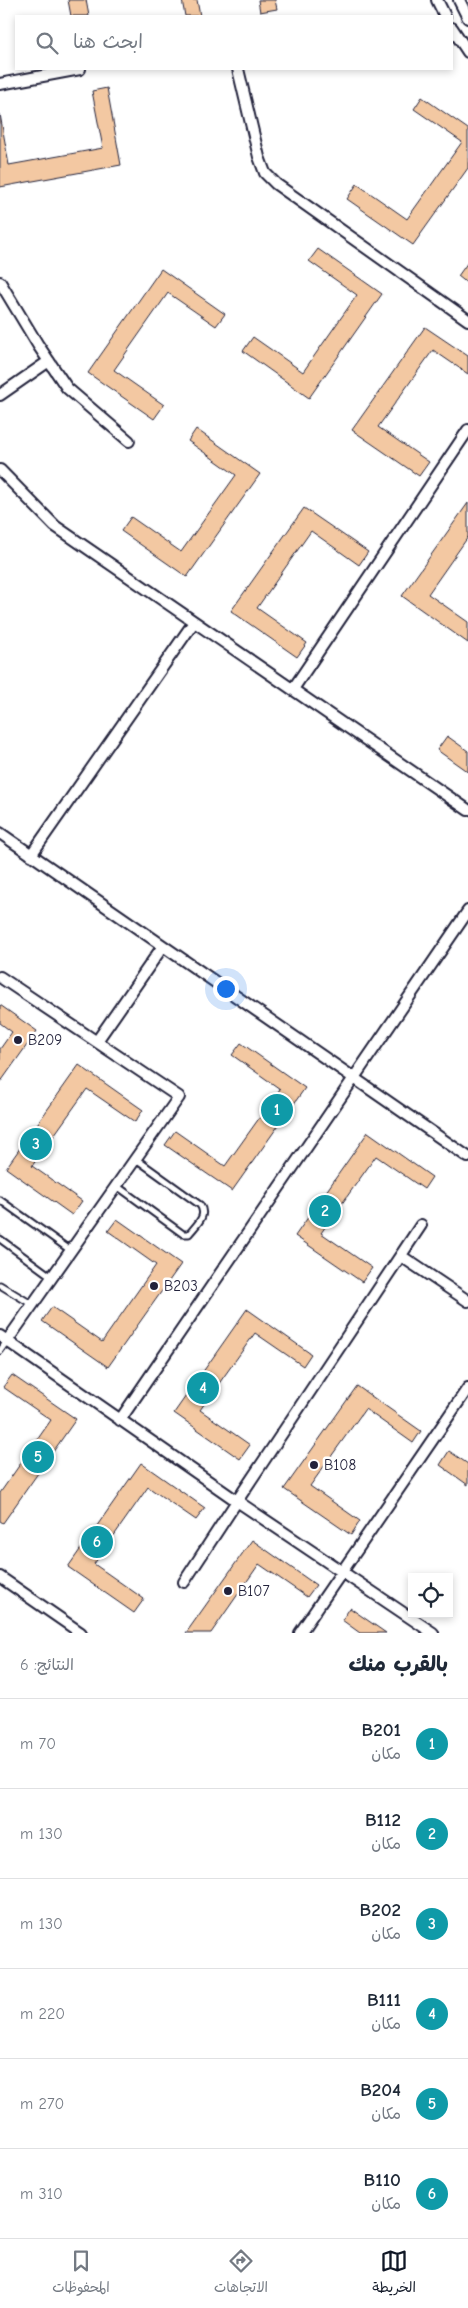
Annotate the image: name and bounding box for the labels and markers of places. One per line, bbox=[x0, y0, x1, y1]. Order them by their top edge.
place label: B209 bbox=[28, 1031, 62, 1049]
marker: B209 bbox=[12, 1034, 24, 1046]
pin: 1 bbox=[261, 1091, 293, 1129]
pin: 3 bbox=[20, 1125, 52, 1163]
pin: 2 bbox=[309, 1192, 341, 1230]
place label: B203 bbox=[164, 1277, 198, 1295]
marker: B203 bbox=[148, 1280, 160, 1292]
pin: 4 bbox=[187, 1369, 219, 1407]
pin: 5 bbox=[22, 1438, 54, 1476]
place label: B108 bbox=[324, 1456, 356, 1474]
marker: B108 bbox=[308, 1459, 320, 1471]
pin: 6 bbox=[81, 1523, 113, 1561]
place label: B107 bbox=[238, 1582, 269, 1600]
marker: B107 bbox=[222, 1585, 234, 1597]

